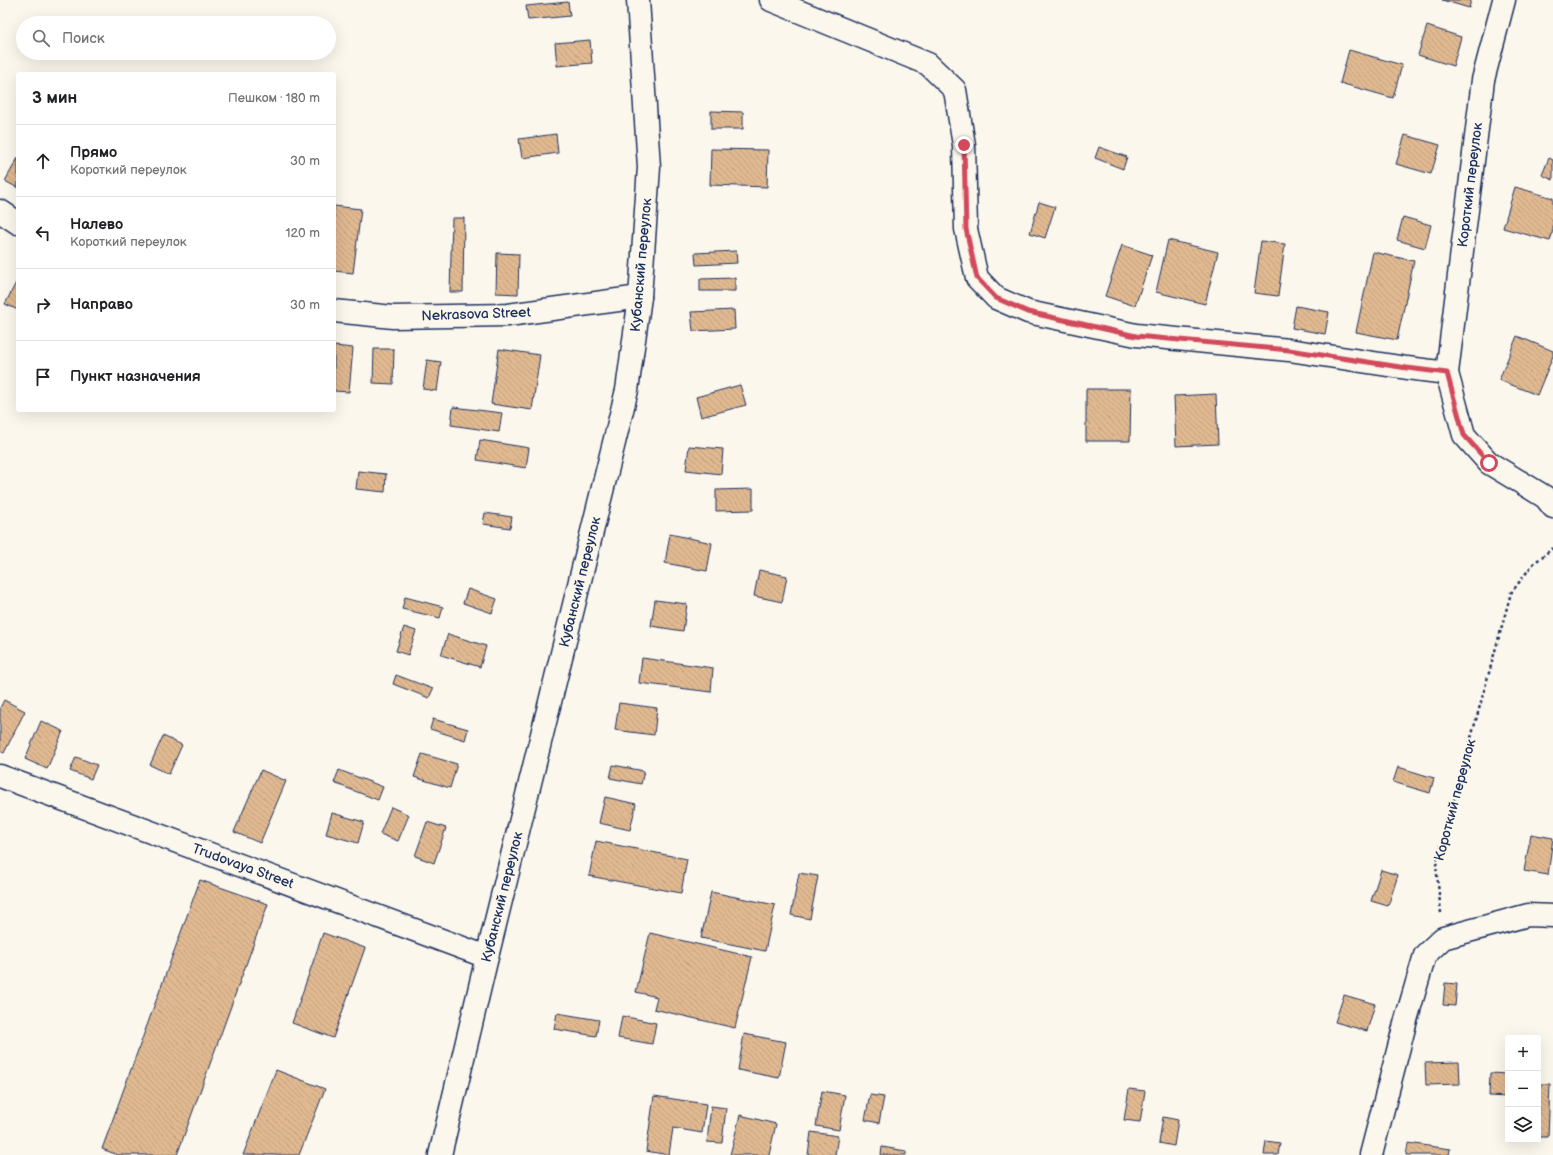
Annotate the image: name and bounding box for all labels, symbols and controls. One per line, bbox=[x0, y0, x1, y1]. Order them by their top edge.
search box bbox=[16, 16, 336, 60]
icon: search bbox=[30, 27, 52, 49]
text: Поиск bbox=[62, 29, 105, 48]
text: 3 мин bbox=[32, 88, 77, 108]
text: Пешком · 180 m bbox=[228, 90, 320, 106]
street label: Короткий переулок bbox=[1454, 121, 1486, 248]
route end bbox=[955, 136, 973, 154]
text: Прямо bbox=[70, 143, 117, 162]
icon: ahead bbox=[32, 150, 54, 172]
text: 30 m bbox=[290, 153, 320, 169]
text: Короткий переулок bbox=[70, 162, 187, 178]
street label: Кубанский переулок bbox=[627, 197, 655, 333]
text: Налево bbox=[70, 215, 123, 234]
icon: left bbox=[32, 222, 54, 244]
text: 120 m bbox=[285, 225, 320, 241]
text: Короткий переулок bbox=[70, 234, 187, 250]
icon: right bbox=[32, 294, 54, 316]
text: Направо bbox=[70, 295, 133, 314]
text: 30 m bbox=[290, 297, 320, 313]
street label: Nekrasova Street bbox=[421, 304, 532, 324]
icon: arrive bbox=[32, 366, 54, 388]
text: Пункт назначения bbox=[70, 367, 201, 386]
route start bbox=[1480, 454, 1498, 472]
street label: Кубанский переулок bbox=[556, 514, 605, 649]
street label: Короткий переулок bbox=[1431, 737, 1480, 863]
street label: Кубанский переулок bbox=[478, 829, 527, 964]
street label: Trudovaya Street bbox=[190, 840, 297, 892]
map controls bbox=[1505, 1035, 1541, 1143]
button: + bbox=[1505, 1035, 1541, 1071]
button: − bbox=[1505, 1071, 1541, 1107]
button: layers bbox=[1505, 1107, 1541, 1143]

